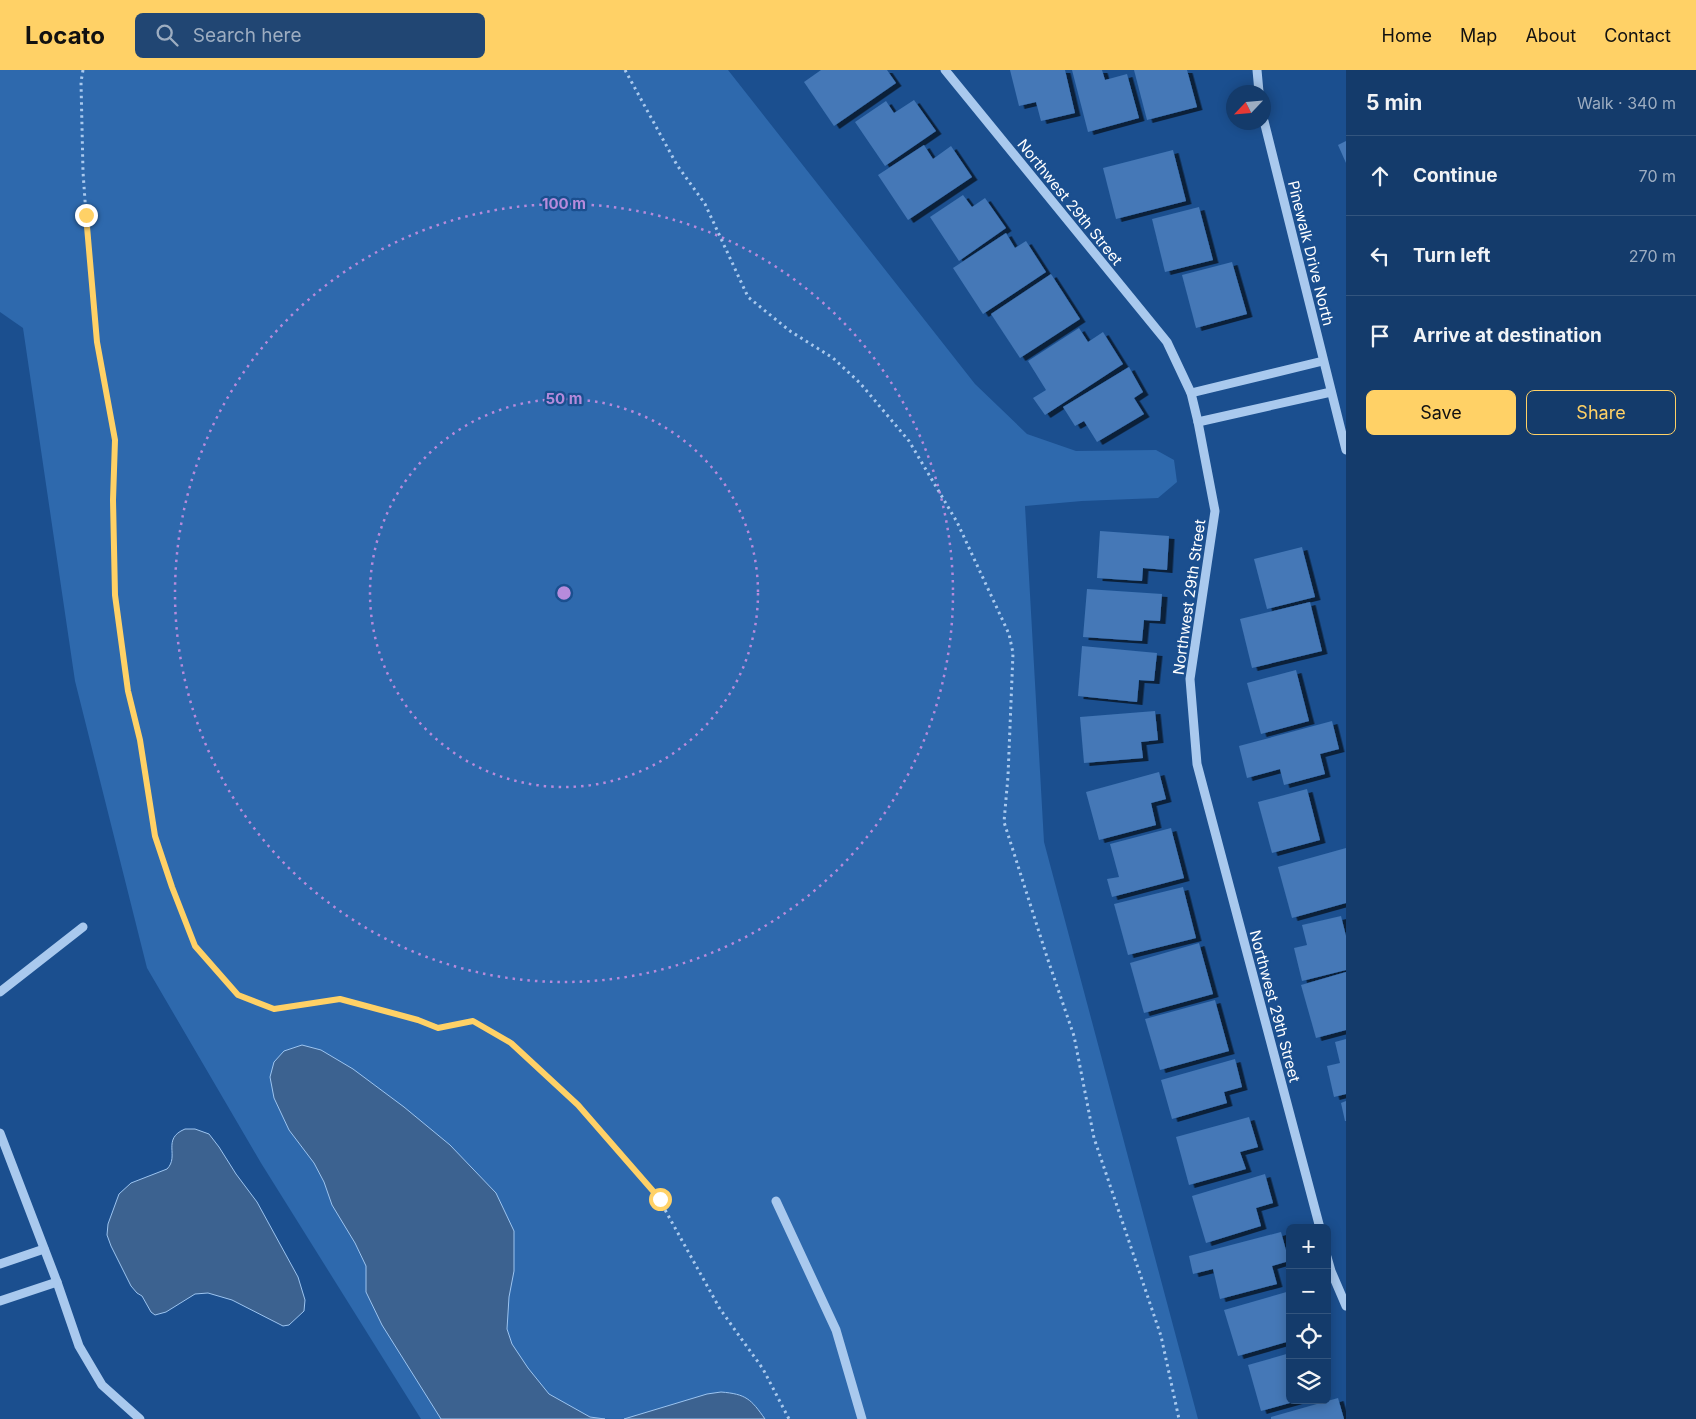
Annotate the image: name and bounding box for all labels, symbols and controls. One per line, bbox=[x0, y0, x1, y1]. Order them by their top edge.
search box bbox=[135, 13, 485, 58]
text: Locato bbox=[25, 21, 105, 50]
icon: search bbox=[153, 21, 181, 49]
text: Search here bbox=[193, 24, 301, 47]
text: Home bbox=[1382, 25, 1432, 46]
text: Map bbox=[1460, 25, 1497, 46]
text: About bbox=[1525, 25, 1576, 46]
text: Contact bbox=[1604, 25, 1671, 46]
north arrow bbox=[1226, 85, 1271, 130]
text: 5 min bbox=[1366, 90, 1422, 115]
text: Walk · 340 m bbox=[1577, 93, 1676, 113]
street label: Northwest 29th Street bbox=[1013, 135, 1127, 269]
icon: ahead bbox=[1366, 162, 1394, 190]
text: Continue bbox=[1413, 164, 1498, 187]
text: 70 m bbox=[1639, 166, 1676, 186]
street label: Pinewalk Drive North bbox=[1284, 179, 1338, 327]
text: 100 m bbox=[542, 194, 586, 213]
route end bbox=[75, 204, 98, 227]
icon: left bbox=[1366, 242, 1394, 270]
text: Turn left bbox=[1413, 244, 1491, 267]
text: 270 m bbox=[1629, 246, 1676, 266]
icon: arrive bbox=[1366, 322, 1394, 350]
text: Arrive at destination bbox=[1413, 324, 1602, 347]
text: 50 m bbox=[546, 389, 582, 408]
button: Save bbox=[1366, 390, 1516, 435]
button: Share bbox=[1526, 390, 1676, 435]
street label: Northwest 29th Street bbox=[1169, 518, 1209, 676]
centre of rings bbox=[555, 584, 573, 602]
street label: Northwest 29th Street bbox=[1246, 928, 1304, 1084]
route start bbox=[649, 1188, 672, 1211]
map controls bbox=[1286, 1224, 1331, 1404]
button: + bbox=[1286, 1224, 1331, 1269]
button: − bbox=[1286, 1269, 1331, 1314]
button: locate bbox=[1286, 1314, 1331, 1359]
button: layers bbox=[1286, 1359, 1331, 1404]

